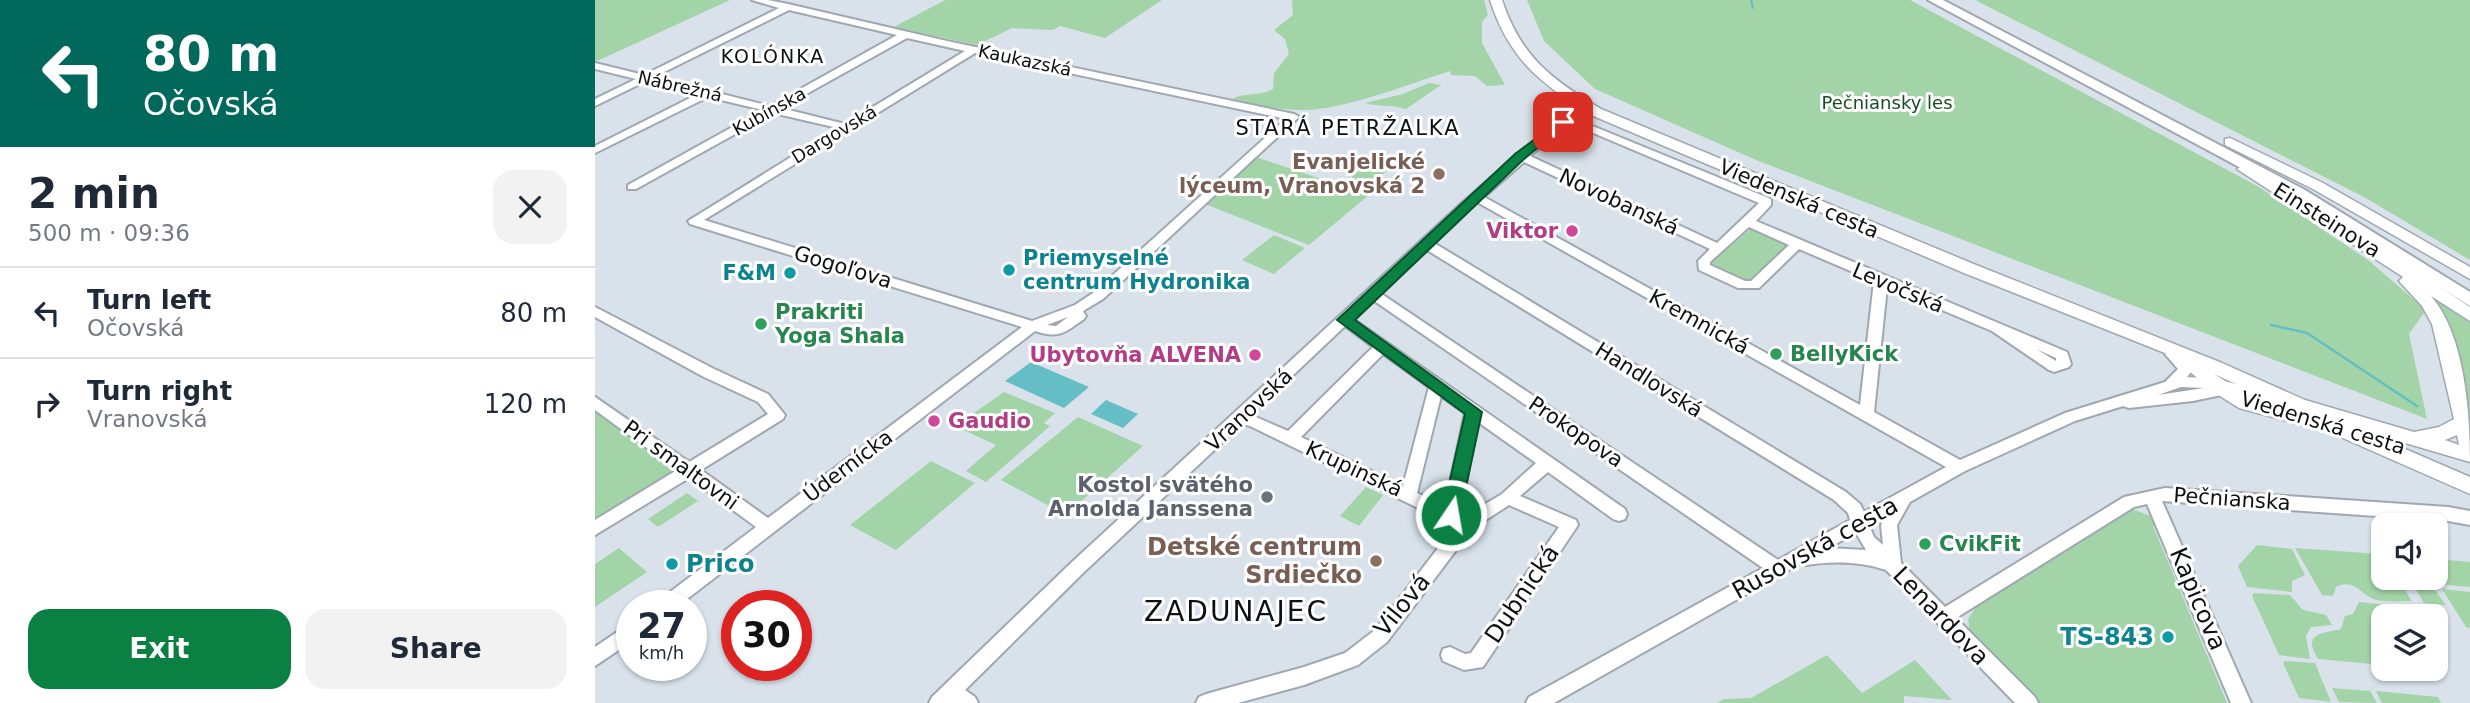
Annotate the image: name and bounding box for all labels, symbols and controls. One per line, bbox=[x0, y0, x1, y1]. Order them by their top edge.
text: 80 m bbox=[143, 26, 279, 83]
icon: left bbox=[28, 28, 119, 119]
street label: Kaukazská bbox=[976, 40, 1074, 80]
district label: KOLÓNKA bbox=[721, 44, 825, 67]
street label: Nábrežná bbox=[636, 66, 724, 106]
street label: Kubínska bbox=[729, 82, 809, 140]
text: Očovská bbox=[143, 85, 279, 123]
pin bbox=[1533, 92, 1593, 152]
park label: Pečniansky les bbox=[1821, 92, 1953, 113]
street label: Dargovská bbox=[788, 100, 880, 168]
icon: arrive bbox=[1544, 103, 1582, 141]
district label: STARÁ PETRŽALKA bbox=[1235, 115, 1461, 140]
place label: Evanjelické lýceum, Vranovská 2 bbox=[1179, 150, 1425, 198]
street label: Viedenská cesta bbox=[1716, 155, 1882, 243]
street label: Novobanská bbox=[1555, 164, 1683, 240]
marker: Evanjelické lýceum, Vranovská 2 bbox=[1431, 166, 1447, 182]
text: 2 min bbox=[28, 169, 160, 218]
button: close bbox=[493, 170, 567, 244]
street label: Einsteinova bbox=[2269, 178, 2385, 262]
place label: Viktor bbox=[1486, 219, 1559, 243]
text: 500 m · 09:36 bbox=[28, 220, 190, 246]
marker: Viktor bbox=[1564, 223, 1580, 239]
street label: Gogoľova bbox=[791, 241, 895, 293]
place label: Priemyselné centrum Hydronika bbox=[1023, 246, 1251, 294]
street label: Levočská bbox=[1849, 258, 1947, 318]
place label: F&M bbox=[722, 261, 776, 285]
marker: Priemyselné centrum Hydronika bbox=[1001, 262, 1017, 278]
marker: F&M bbox=[782, 265, 798, 281]
text: Turn left bbox=[87, 285, 211, 315]
street label: Kremnická bbox=[1645, 285, 1753, 359]
icon: left bbox=[28, 294, 66, 332]
text: 80 m bbox=[500, 298, 567, 328]
place label: Prakriti Yoga Shala bbox=[774, 300, 905, 348]
text: Očovská bbox=[87, 315, 184, 341]
marker: Prakriti Yoga Shala bbox=[753, 316, 769, 332]
street label: Handlovská bbox=[1591, 337, 1707, 423]
place label: BellyKick bbox=[1790, 342, 1899, 366]
place label: Ubytovňa ALVENA bbox=[1029, 343, 1242, 367]
marker: BellyKick bbox=[1768, 346, 1784, 362]
marker: Ubytovňa ALVENA bbox=[1247, 347, 1263, 363]
street label: Vranovská bbox=[1201, 364, 1297, 456]
text: Turn right bbox=[87, 376, 232, 406]
icon: right bbox=[28, 385, 66, 423]
street label: Viedenská cesta bbox=[2238, 387, 2408, 459]
text: 120 m bbox=[484, 389, 567, 419]
street label: Prokopova bbox=[1524, 392, 1628, 472]
text: Vranovská bbox=[87, 406, 208, 432]
place label: Gaudio bbox=[948, 409, 1031, 433]
marker: Gaudio bbox=[926, 413, 942, 429]
street label: Pri smaltovni bbox=[619, 415, 743, 515]
street label: Údernícka bbox=[798, 424, 897, 507]
street label: Krupinská bbox=[1302, 436, 1406, 502]
place label: Kostol svätého Arnolda Janssena bbox=[1048, 473, 1253, 521]
position arrow bbox=[1414, 478, 1488, 552]
street label: Pečnianska bbox=[2173, 483, 2291, 515]
marker: Kostol svätého Arnolda Janssena bbox=[1259, 489, 1275, 505]
street label: Rusovská cesta bbox=[1727, 491, 1903, 605]
map controls bbox=[2371, 513, 2448, 681]
button: sound bbox=[2371, 513, 2448, 590]
place label: CvikFit bbox=[1939, 532, 2021, 556]
place label: Detské centrum Srdiečko bbox=[1147, 533, 1362, 589]
marker: CvikFit bbox=[1917, 536, 1933, 552]
street label: Dubnická bbox=[1479, 540, 1565, 648]
street label: Kapicova bbox=[2164, 543, 2232, 655]
place label: Prico bbox=[686, 550, 754, 578]
marker: Detské centrum Srdiečko bbox=[1368, 553, 1384, 569]
marker: Prico bbox=[664, 556, 680, 572]
street label: Lenardova bbox=[1887, 561, 1995, 671]
street label: Vilová bbox=[1368, 568, 1436, 642]
speed limit sign: 30 bbox=[721, 590, 812, 681]
district label: ZADUNAJEC bbox=[1144, 595, 1328, 628]
button: layers bbox=[2371, 604, 2448, 681]
text: 27 bbox=[637, 606, 686, 646]
button: Exit bbox=[28, 609, 291, 689]
button: Share bbox=[305, 609, 567, 689]
place label: TS-843 bbox=[2060, 623, 2154, 651]
marker: TS-843 bbox=[2160, 629, 2176, 645]
text: km/h bbox=[639, 642, 684, 663]

